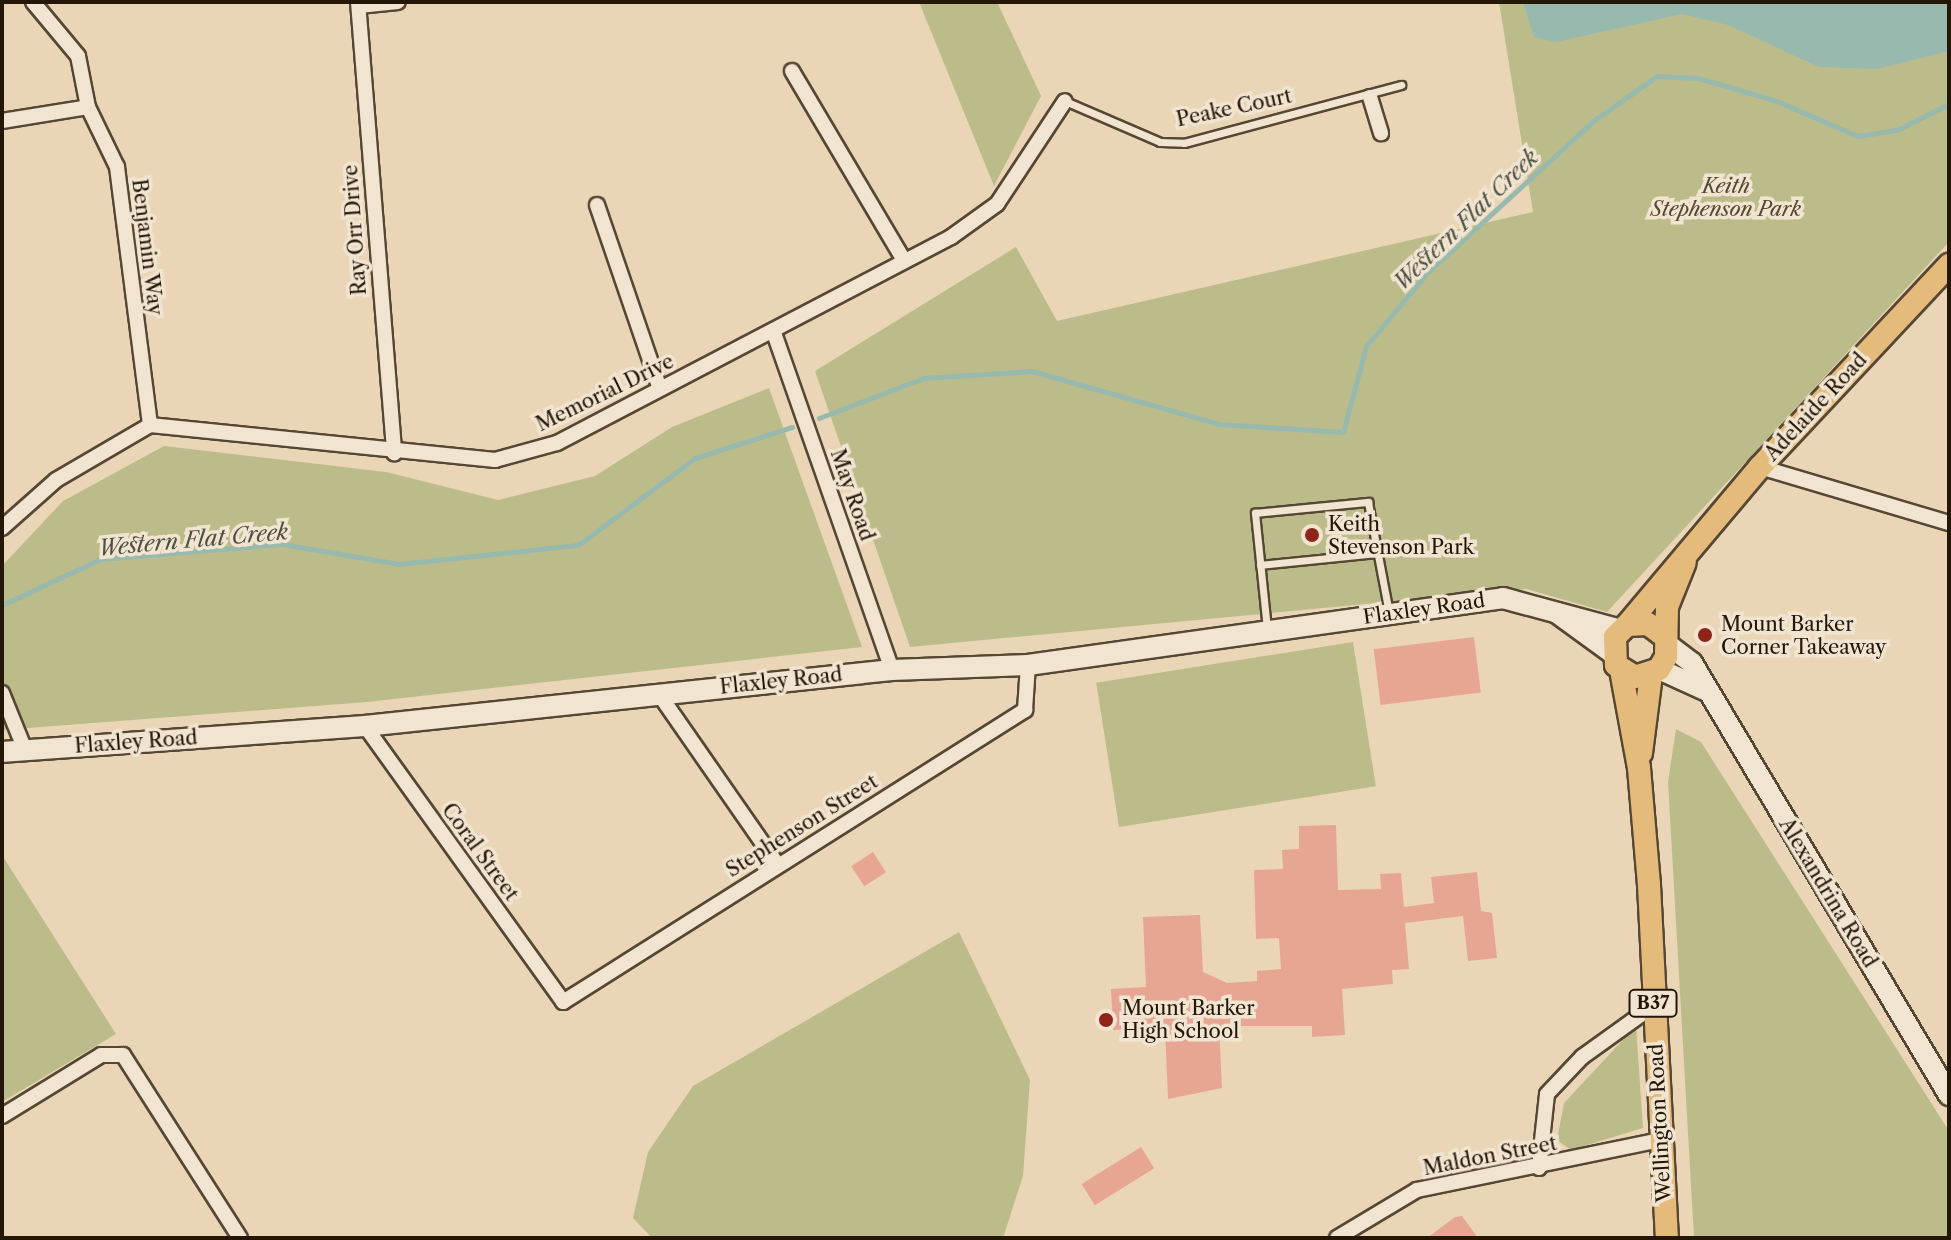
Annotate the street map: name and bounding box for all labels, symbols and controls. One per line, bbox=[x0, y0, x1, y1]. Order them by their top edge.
street label: Peake Court bbox=[1174, 84, 1294, 132]
water label: Western Flat Creek bbox=[1388, 144, 1544, 296]
street label: Ray Orr Drive bbox=[338, 163, 372, 297]
park label: Keith Stephenson Park bbox=[1651, 174, 1801, 221]
street label: Benjamin Way bbox=[127, 177, 167, 317]
street label: Adelaide Road bbox=[1760, 348, 1872, 466]
street label: Memorial Drive bbox=[532, 349, 678, 437]
street label: May Road bbox=[825, 446, 879, 544]
place label: Keith Stevenson Park bbox=[1328, 512, 1474, 559]
water label: Western Flat Creek bbox=[97, 519, 289, 561]
marker: Keith Stevenson Park bbox=[1303, 526, 1321, 544]
street label: Flaxley Road bbox=[1361, 589, 1487, 629]
place label: Mount Barker Corner Takeaway bbox=[1721, 612, 1887, 659]
marker: Mount Barker Corner Takeaway bbox=[1696, 626, 1714, 644]
street label: Flaxley Road bbox=[718, 663, 844, 699]
street label: Flaxley Road bbox=[73, 726, 199, 758]
street label: Stephenson Street bbox=[722, 770, 882, 882]
street label: Coral Street bbox=[437, 799, 523, 905]
street label: Alexandrina Road bbox=[1774, 814, 1882, 972]
road number: B37 bbox=[1627, 989, 1679, 1017]
place label: Mount Barker High School bbox=[1122, 996, 1255, 1043]
marker: Mount Barker High School bbox=[1097, 1011, 1115, 1029]
street label: Wellington Road bbox=[1644, 1043, 1676, 1203]
street label: Maldon Street bbox=[1421, 1131, 1559, 1181]

